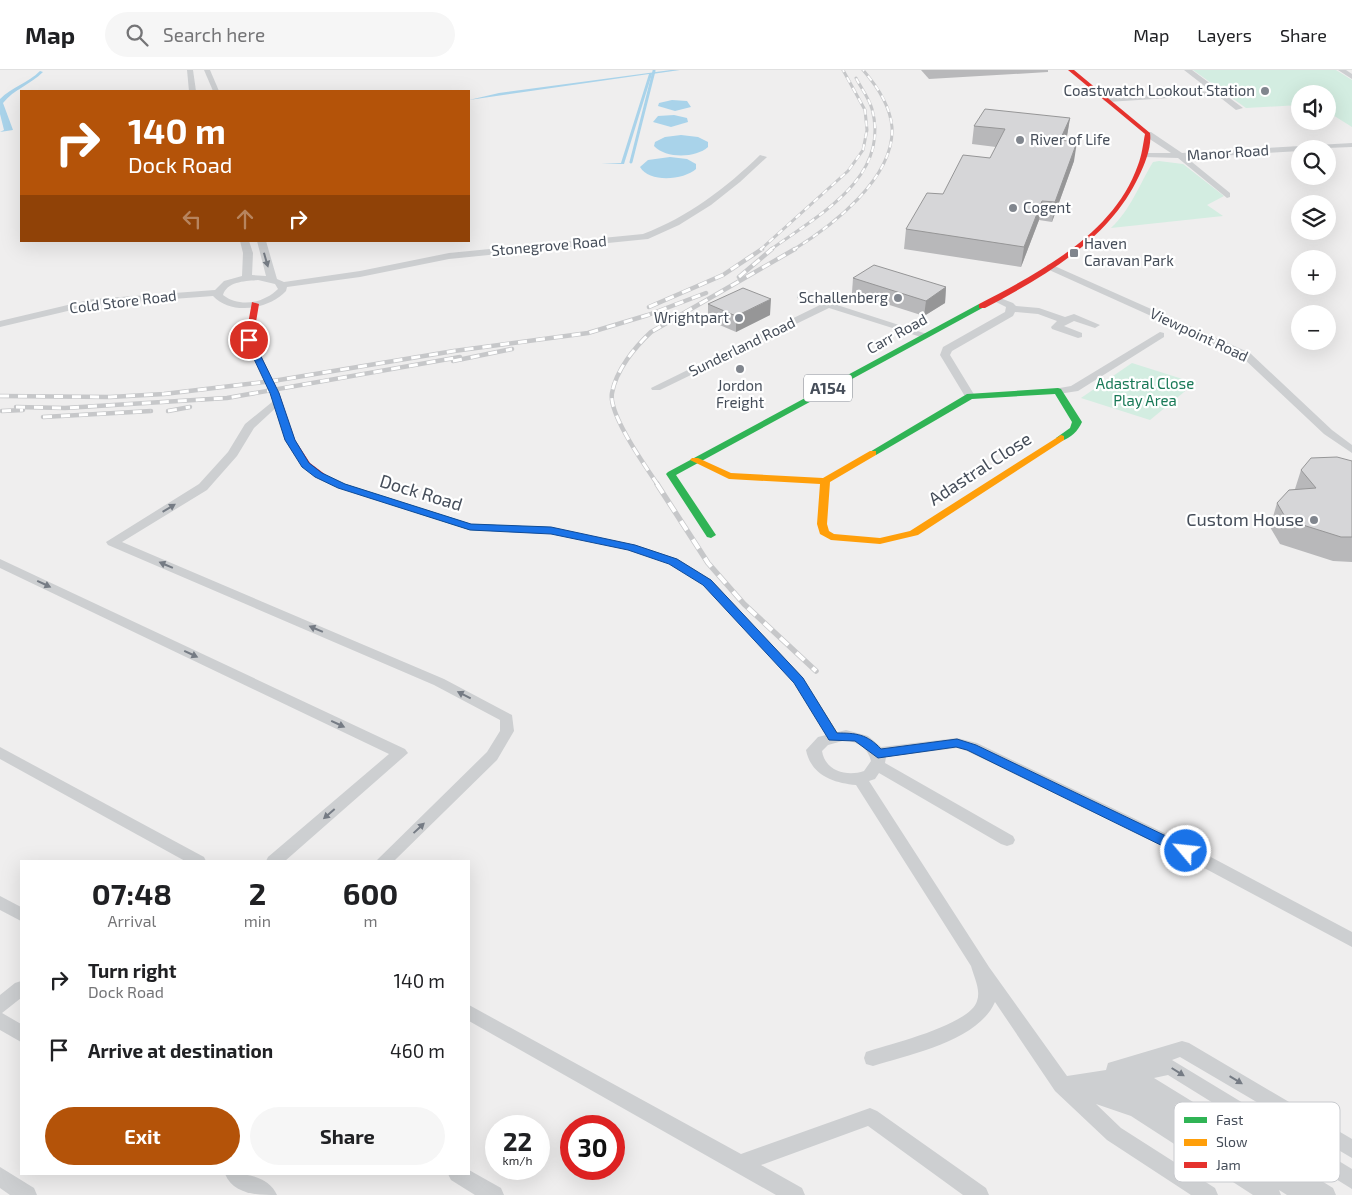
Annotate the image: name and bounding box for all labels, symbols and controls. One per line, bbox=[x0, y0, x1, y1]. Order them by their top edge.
search box bbox=[105, 12, 455, 57]
text: Map bbox=[25, 20, 75, 49]
icon: search bbox=[123, 21, 151, 49]
text: Search here bbox=[163, 23, 265, 46]
text: Map bbox=[1133, 24, 1169, 46]
text: Layers bbox=[1197, 24, 1252, 46]
text: Share bbox=[1280, 24, 1327, 46]
place label: Coastwatch Lookout Station bbox=[1063, 81, 1255, 99]
marker: Coastwatch Lookout Station bbox=[1259, 85, 1271, 97]
map controls bbox=[1291, 85, 1336, 350]
button: sound bbox=[1291, 85, 1336, 130]
text: 140 m bbox=[128, 109, 226, 151]
icon: right bbox=[45, 110, 110, 175]
place label: River of Life bbox=[1030, 130, 1110, 148]
marker: River of Life bbox=[1014, 134, 1026, 146]
street label: Manor Road bbox=[1186, 140, 1270, 164]
button: search bbox=[1291, 140, 1336, 185]
text: Dock Road bbox=[128, 151, 232, 177]
button: layers bbox=[1291, 195, 1336, 240]
place label: Cogent bbox=[1023, 198, 1071, 216]
marker: Cogent bbox=[1007, 202, 1019, 214]
icon: left bbox=[178, 205, 206, 233]
icon: ahead bbox=[231, 205, 259, 233]
icon: right bbox=[284, 205, 312, 233]
street label: Stonegrove Road bbox=[490, 231, 607, 259]
place label: Haven Caravan Park bbox=[1084, 234, 1174, 269]
marker: Haven Caravan Park bbox=[1068, 247, 1080, 259]
button: + bbox=[1291, 250, 1336, 295]
one-way arrow bbox=[263, 253, 271, 268]
street label: Cold Store Road bbox=[68, 286, 177, 317]
place label: Schallenberg bbox=[799, 288, 889, 306]
marker: Schallenberg bbox=[892, 292, 904, 304]
street label: Viewpoint Road bbox=[1147, 303, 1252, 365]
button: − bbox=[1291, 305, 1336, 350]
place label: Wrightpart bbox=[654, 308, 729, 326]
street label: Carr Road bbox=[863, 309, 930, 357]
marker: Wrightpart bbox=[733, 312, 745, 324]
street label: Sunderland Road bbox=[685, 313, 798, 380]
pin bbox=[228, 319, 270, 361]
icon: arrive bbox=[235, 326, 263, 354]
marker: Jordon Freight bbox=[734, 363, 746, 375]
road number: A154 bbox=[804, 374, 852, 402]
park label: Adastral Close Play Area bbox=[1096, 374, 1194, 409]
place label: Jordon Freight bbox=[716, 376, 764, 411]
street label: Adastral Close bbox=[924, 427, 1035, 510]
street label: Dock Road bbox=[377, 469, 465, 515]
one-way arrow bbox=[162, 503, 175, 512]
place label: Custom House bbox=[1186, 508, 1304, 530]
marker: Custom House bbox=[1308, 514, 1320, 526]
one-way arrow bbox=[159, 561, 173, 569]
one-way arrow bbox=[37, 580, 51, 588]
one-way arrow bbox=[309, 625, 323, 633]
one-way arrow bbox=[184, 650, 198, 658]
one-way arrow bbox=[457, 691, 471, 699]
one-way arrow bbox=[330, 720, 345, 728]
one-way arrow bbox=[322, 809, 335, 820]
one-way arrow bbox=[413, 822, 425, 834]
position arrow bbox=[1159, 824, 1211, 876]
text: 07:48 bbox=[92, 875, 172, 911]
text: 2 bbox=[249, 875, 266, 911]
text: 600 bbox=[343, 875, 398, 911]
text: Arrival bbox=[108, 911, 156, 930]
text: min bbox=[244, 911, 271, 930]
text: m bbox=[363, 911, 378, 930]
text: Turn right bbox=[88, 959, 176, 982]
icon: right bbox=[45, 966, 73, 994]
text: 140 m bbox=[393, 969, 445, 992]
text: Dock Road bbox=[88, 982, 164, 1001]
icon: arrive bbox=[45, 1036, 73, 1064]
text: Arrive at destination bbox=[88, 1039, 273, 1062]
text: 460 m bbox=[390, 1039, 445, 1062]
one-way arrow bbox=[1171, 1067, 1184, 1076]
one-way arrow bbox=[1230, 1076, 1243, 1085]
legend bbox=[1174, 1102, 1340, 1182]
button: Exit bbox=[45, 1107, 240, 1165]
button: Share bbox=[250, 1107, 445, 1165]
text: Fast bbox=[1216, 1111, 1243, 1128]
speed limit sign: 30 bbox=[560, 1115, 625, 1180]
text: 22 bbox=[503, 1126, 532, 1156]
text: Slow bbox=[1216, 1133, 1248, 1150]
text: km/h bbox=[503, 1153, 532, 1167]
text: Jam bbox=[1216, 1156, 1241, 1173]

